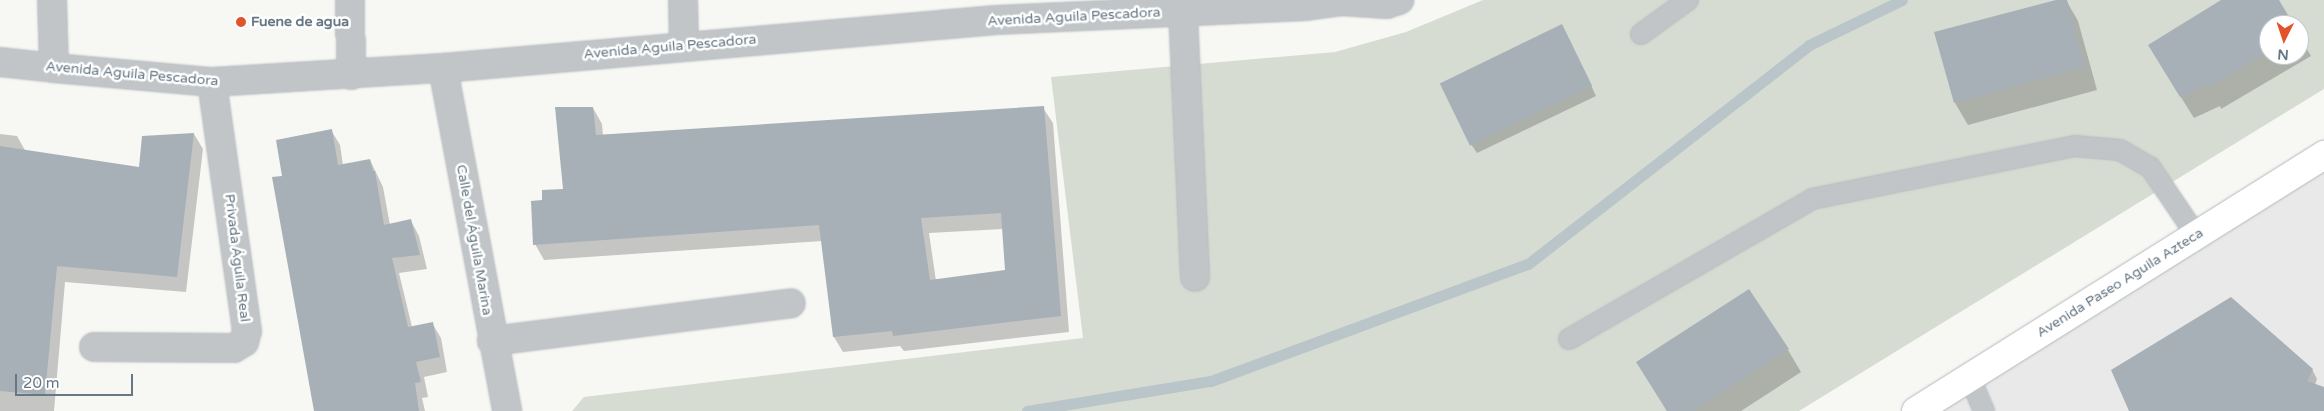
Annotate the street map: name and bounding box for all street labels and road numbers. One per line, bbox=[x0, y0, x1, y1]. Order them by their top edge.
street label: Avenida Aguila Pescadora bbox=[987, 4, 1161, 30]
street label: Avenida Aguila Pescadora bbox=[583, 31, 757, 63]
street label: Avenida Aguila Pescadora bbox=[45, 58, 219, 90]
street label: Calle del Águila Marina bbox=[452, 163, 496, 317]
street label: Privada Águila Real bbox=[221, 193, 253, 323]
street label: Avenida Paseo Aguila Azteca bbox=[2034, 225, 2206, 341]

